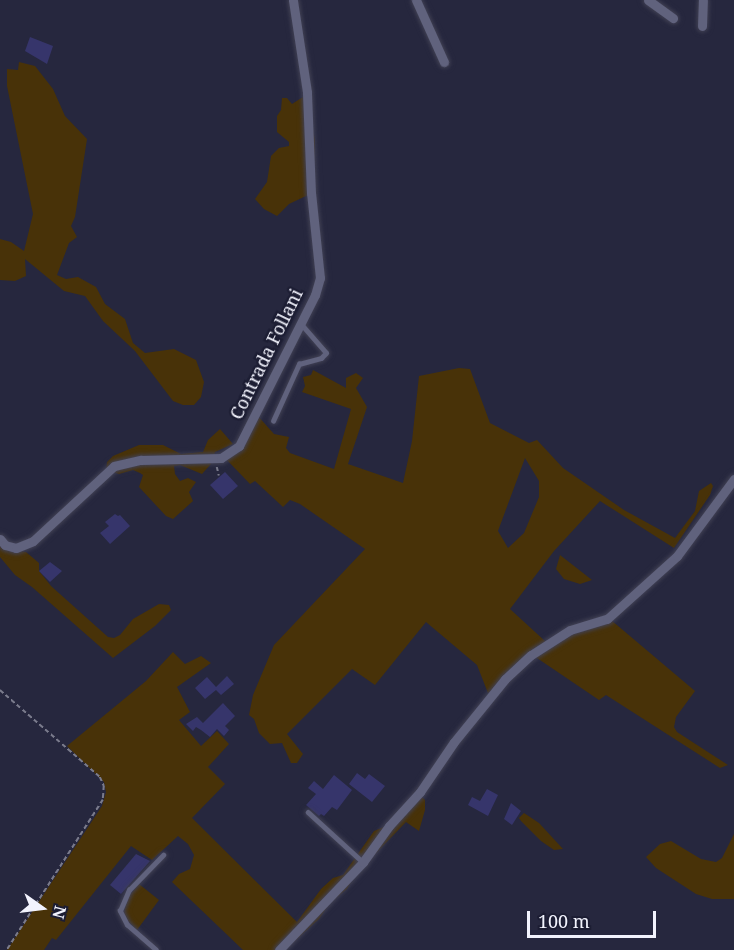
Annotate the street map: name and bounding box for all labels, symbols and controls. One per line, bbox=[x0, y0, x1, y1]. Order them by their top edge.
street label: Contrada Follani bbox=[225, 285, 307, 423]
north arrow bbox=[12, 878, 72, 938]
scale bar bbox=[530, 899, 659, 937]
text: N bbox=[47, 904, 72, 921]
text: 100 m bbox=[538, 909, 590, 933]

